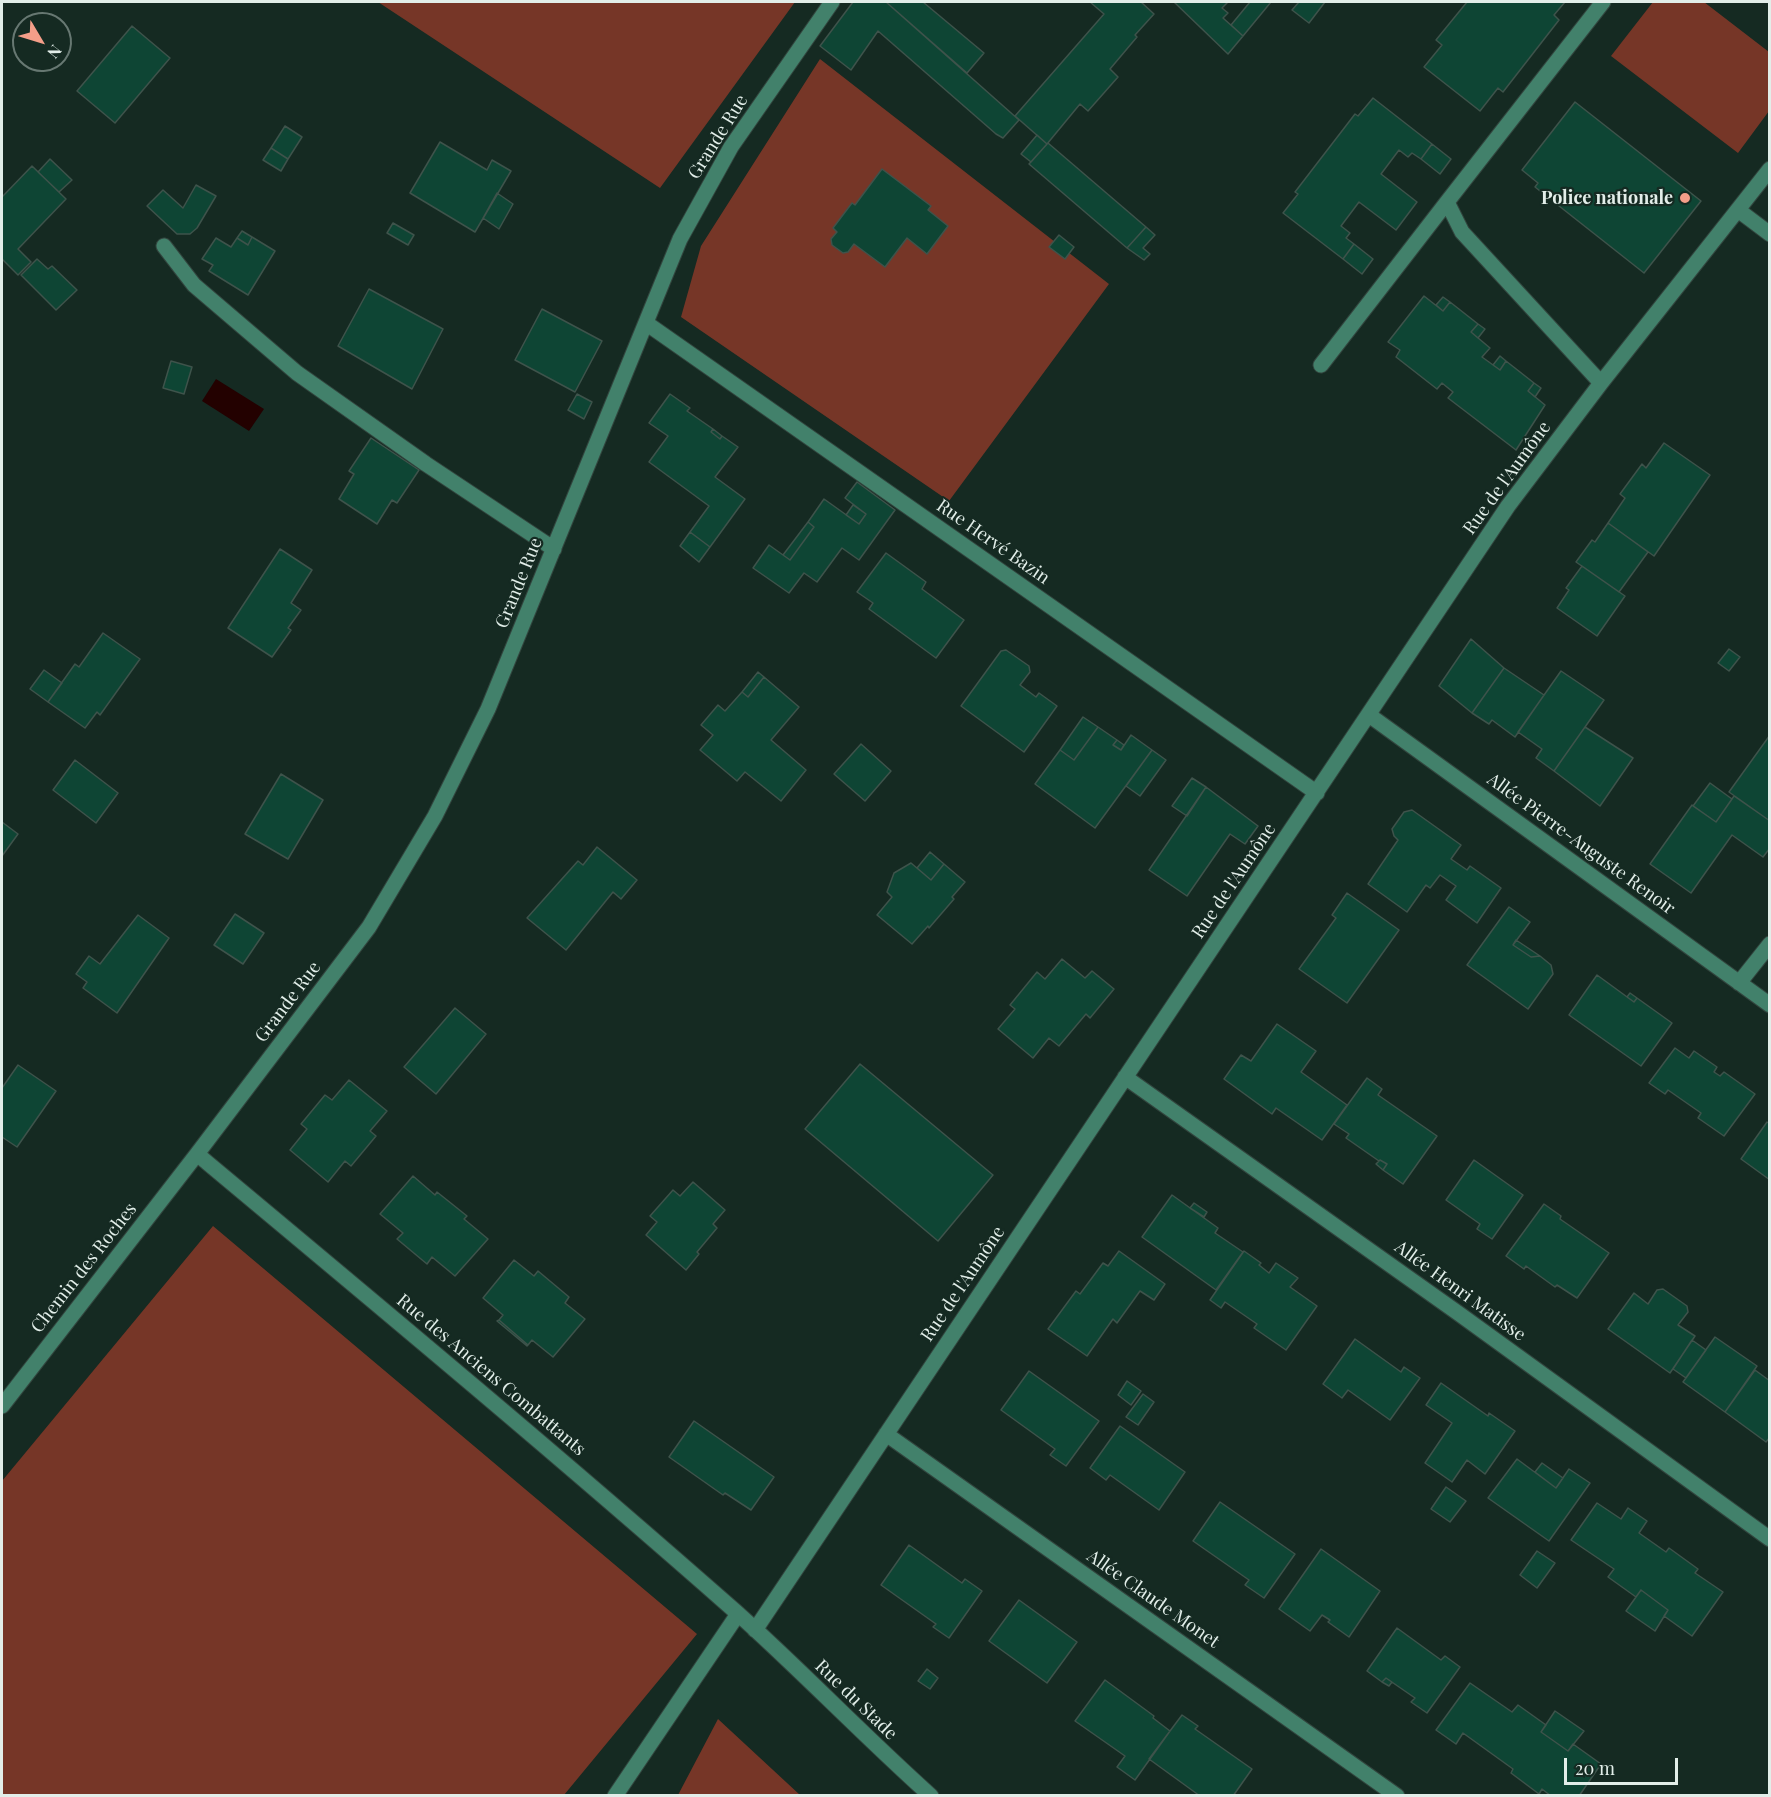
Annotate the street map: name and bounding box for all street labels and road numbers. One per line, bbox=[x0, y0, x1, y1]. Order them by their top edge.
street label: Grande Rue bbox=[683, 91, 753, 183]
street label: Rue de l'Aumône bbox=[1459, 417, 1555, 539]
street label: Rue Hervé Bazin bbox=[932, 495, 1054, 589]
street label: Grande Rue bbox=[491, 535, 547, 631]
street label: Allée Pierre-Auguste Renoir bbox=[1483, 769, 1679, 919]
street label: Rue de l'Aumône bbox=[1187, 819, 1281, 943]
street label: Grande Rue bbox=[251, 957, 325, 1047]
street label: Chemin des Roches bbox=[27, 1199, 141, 1337]
street label: Rue de l'Aumône bbox=[916, 1222, 1010, 1346]
street label: Allée Henri Matisse bbox=[1390, 1236, 1530, 1346]
street label: Rue des Anciens Combattants bbox=[392, 1290, 590, 1460]
street label: Allée Claude Monet bbox=[1083, 1545, 1223, 1653]
street label: Rue du Stade bbox=[810, 1656, 902, 1744]

